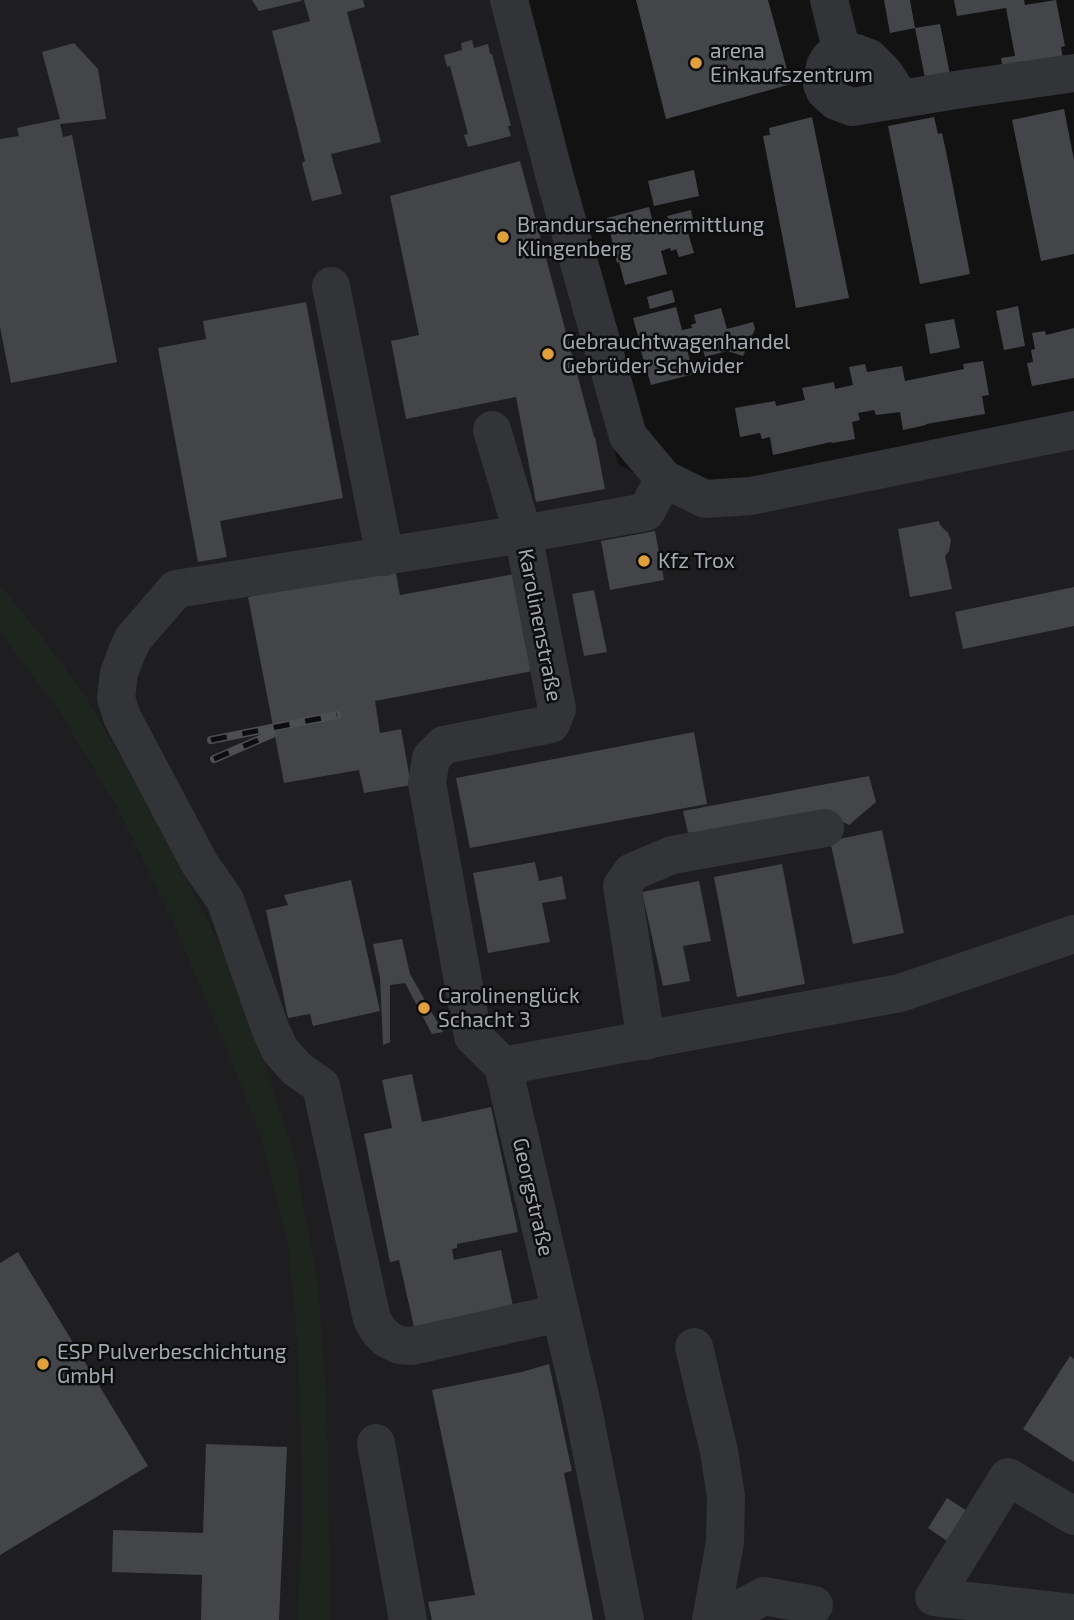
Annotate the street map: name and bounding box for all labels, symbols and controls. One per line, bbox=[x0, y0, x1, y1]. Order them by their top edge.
place label: arena Einkaufszentrum bbox=[710, 38, 873, 88]
marker: arena Einkaufszentrum bbox=[688, 55, 704, 71]
place label: Brandursachenermittlung Klingenberg bbox=[517, 212, 764, 262]
marker: Brandursachenermittlung Klingenberg bbox=[495, 229, 511, 245]
place label: Gebrauchtwagenhandel Gebrüder Schwider bbox=[562, 329, 790, 379]
marker: Gebrauchtwagenhandel Gebrüder Schwider bbox=[540, 346, 556, 362]
street label: Karolinenstraße bbox=[513, 546, 567, 704]
place label: Kfz Trox bbox=[658, 548, 735, 574]
marker: Kfz Trox bbox=[636, 553, 652, 569]
place label: Carolinenglück Schacht 3 bbox=[438, 983, 580, 1033]
marker: Carolinenglück Schacht 3 bbox=[416, 1000, 432, 1016]
street label: Georgstraße bbox=[507, 1135, 559, 1259]
place label: ESP Pulverbeschichtung GmbH bbox=[57, 1339, 286, 1389]
marker: ESP Pulverbeschichtung GmbH bbox=[35, 1356, 51, 1372]

